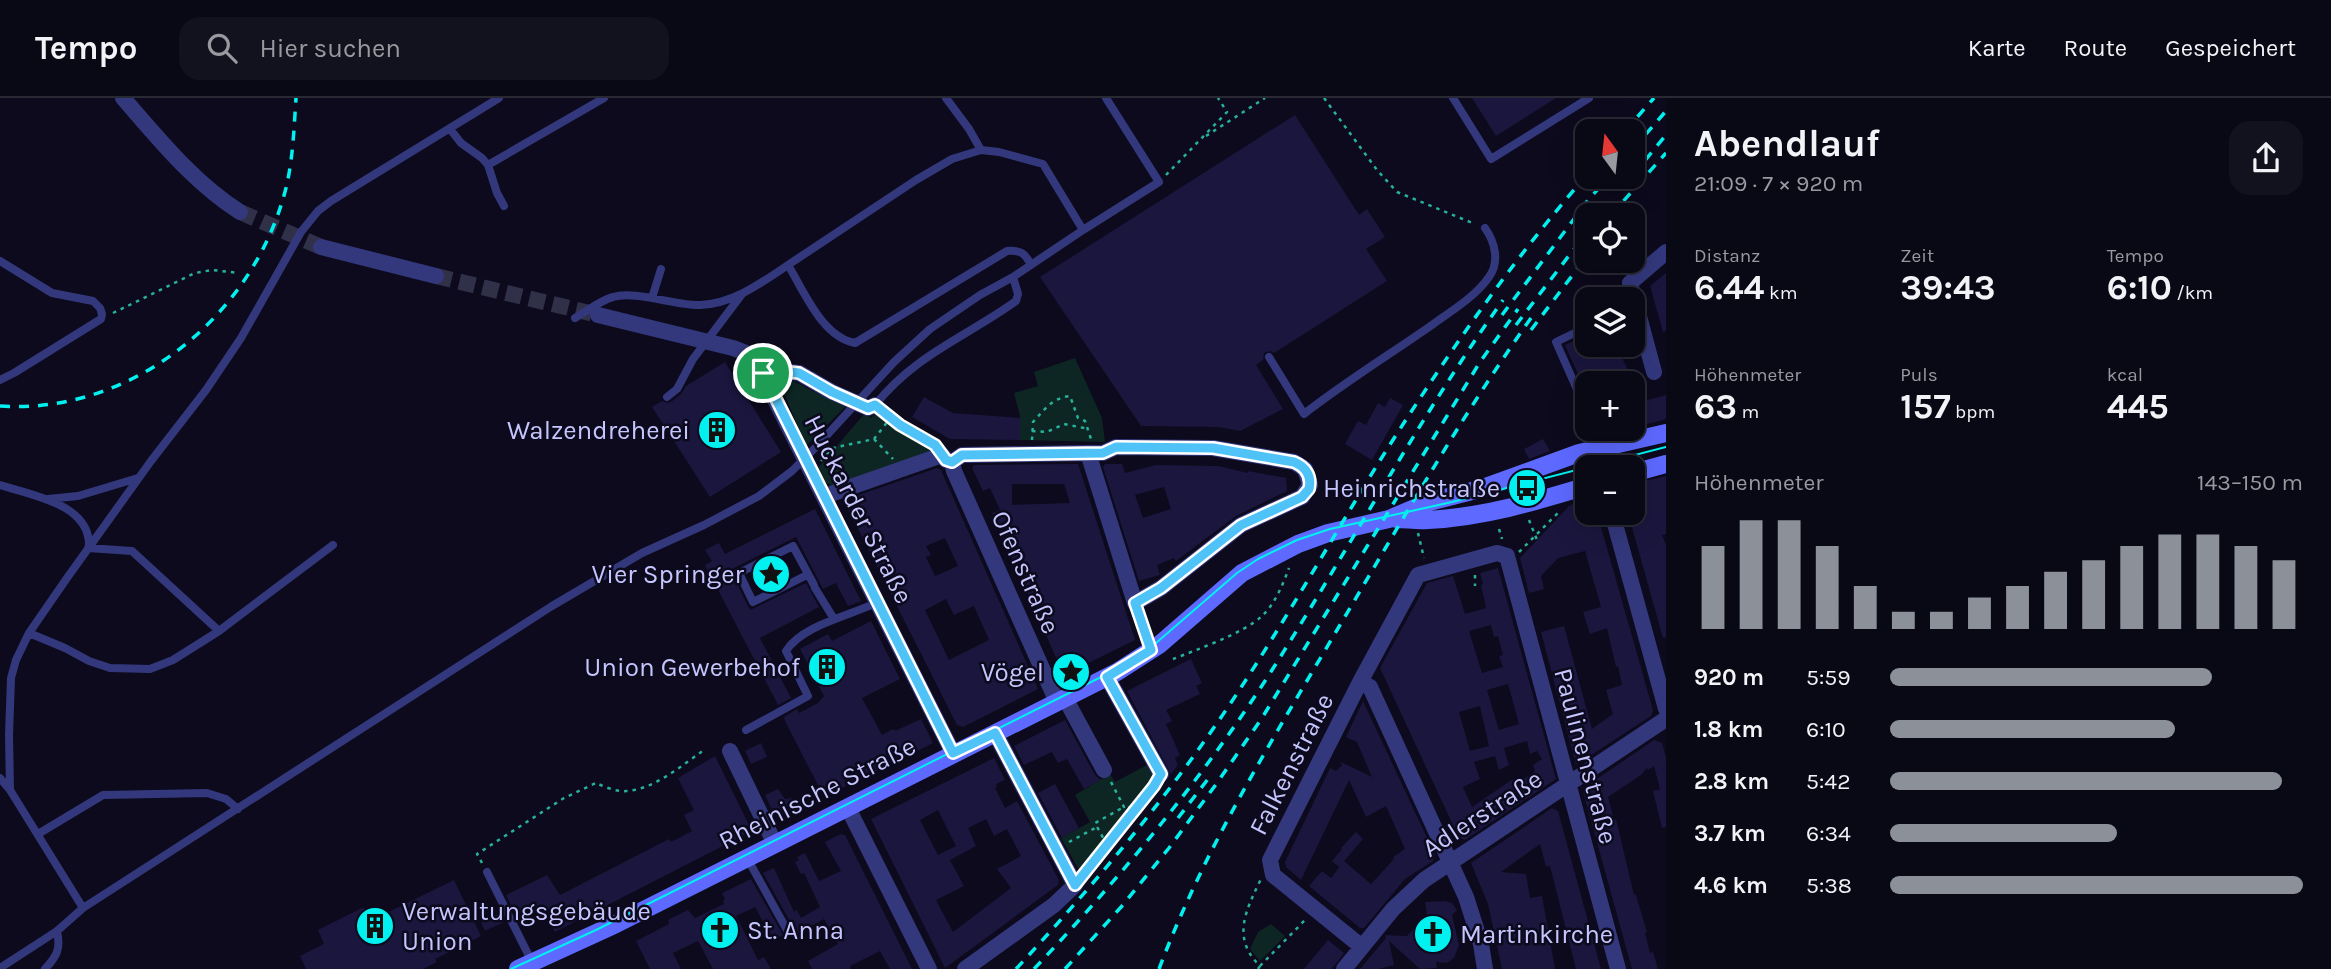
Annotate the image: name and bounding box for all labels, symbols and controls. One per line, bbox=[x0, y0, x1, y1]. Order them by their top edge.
search box bbox=[179, 17, 669, 80]
text: Tempo bbox=[35, 29, 137, 67]
icon: search bbox=[203, 29, 241, 67]
text: Hier suchen bbox=[259, 33, 401, 64]
text: Karte bbox=[1968, 34, 2026, 62]
text: Route bbox=[2064, 34, 2127, 62]
text: Gespeichert bbox=[2165, 34, 2296, 62]
north arrow bbox=[1575, 119, 1645, 189]
map controls bbox=[1575, 119, 1645, 525]
text: Abendlauf bbox=[1694, 121, 1880, 166]
button: share bbox=[2229, 121, 2303, 195]
text: 21:09 · 7 × 920 m bbox=[1694, 170, 1863, 197]
button: locate bbox=[1575, 203, 1645, 273]
text: Distanz bbox=[1694, 245, 1760, 267]
text: Zeit bbox=[1900, 245, 1934, 267]
text: Tempo bbox=[2107, 245, 2164, 267]
text: 6.44 bbox=[1694, 267, 1764, 308]
text: 39:43 bbox=[1900, 267, 1995, 308]
text: 6:10 bbox=[2107, 267, 2172, 308]
text: km bbox=[1764, 282, 1797, 304]
text: /km bbox=[2172, 282, 2213, 304]
button: layers bbox=[1575, 287, 1645, 357]
pin bbox=[733, 343, 793, 403]
icon: arrive bbox=[744, 354, 782, 392]
text: Höhenmeter bbox=[1694, 364, 1801, 386]
text: Puls bbox=[1900, 364, 1938, 386]
text: kcal bbox=[2107, 364, 2143, 386]
button: + bbox=[1575, 371, 1645, 441]
text: 63 bbox=[1694, 386, 1737, 427]
text: 157 bbox=[1900, 386, 1951, 427]
text: 445 bbox=[2107, 386, 2169, 427]
text: m bbox=[1737, 401, 1759, 423]
text: bpm bbox=[1951, 401, 1995, 423]
building icon: Walzendreherei bbox=[696, 409, 738, 451]
street label: Huckarder Straße bbox=[798, 410, 920, 609]
place label: Walzendreherei bbox=[507, 415, 690, 446]
button: − bbox=[1575, 455, 1645, 525]
bus stop icon: Heinrichstraße bbox=[1506, 467, 1548, 509]
text: Höhenmeter bbox=[1694, 469, 1824, 496]
text: 143–150 m bbox=[2197, 469, 2303, 496]
place label: Heinrichstraße bbox=[1323, 473, 1500, 504]
street label: Ofenstraße bbox=[985, 506, 1066, 638]
place icon: Vier Springer bbox=[750, 553, 792, 595]
place label: Vier Springer bbox=[592, 559, 745, 590]
building icon: Union Gewerbehof bbox=[806, 646, 848, 688]
place icon: Vögel bbox=[1050, 651, 1092, 693]
place label: Union Gewerbehof bbox=[584, 652, 801, 683]
place label: Vögel bbox=[981, 657, 1044, 688]
text: 920 m bbox=[1694, 664, 1764, 691]
text: 5:59 bbox=[1806, 664, 1851, 691]
street label: Paulinenstraße bbox=[1547, 665, 1624, 847]
street label: Falkenstraße bbox=[1243, 688, 1340, 840]
text: 1.8 km bbox=[1694, 716, 1763, 743]
text: 6:10 bbox=[1806, 716, 1846, 743]
street label: Rheinische Straße bbox=[714, 730, 921, 857]
street label: Adlerstraße bbox=[1416, 763, 1548, 864]
text: 2.8 km bbox=[1694, 768, 1769, 795]
text: 5:42 bbox=[1806, 768, 1850, 795]
text: 3.7 km bbox=[1694, 820, 1766, 847]
text: 6:34 bbox=[1806, 820, 1851, 847]
text: 4.6 km bbox=[1694, 872, 1768, 899]
text: 5:38 bbox=[1806, 872, 1852, 899]
place label: Verwaltungsgebäude Union bbox=[402, 896, 651, 957]
building icon: Verwaltungsgebäude Union bbox=[354, 905, 396, 947]
church icon: St. Anna bbox=[699, 909, 741, 951]
church icon: Martinkirche bbox=[1412, 913, 1454, 955]
place label: St. Anna bbox=[747, 915, 844, 946]
place label: Martinkirche bbox=[1460, 919, 1613, 950]

